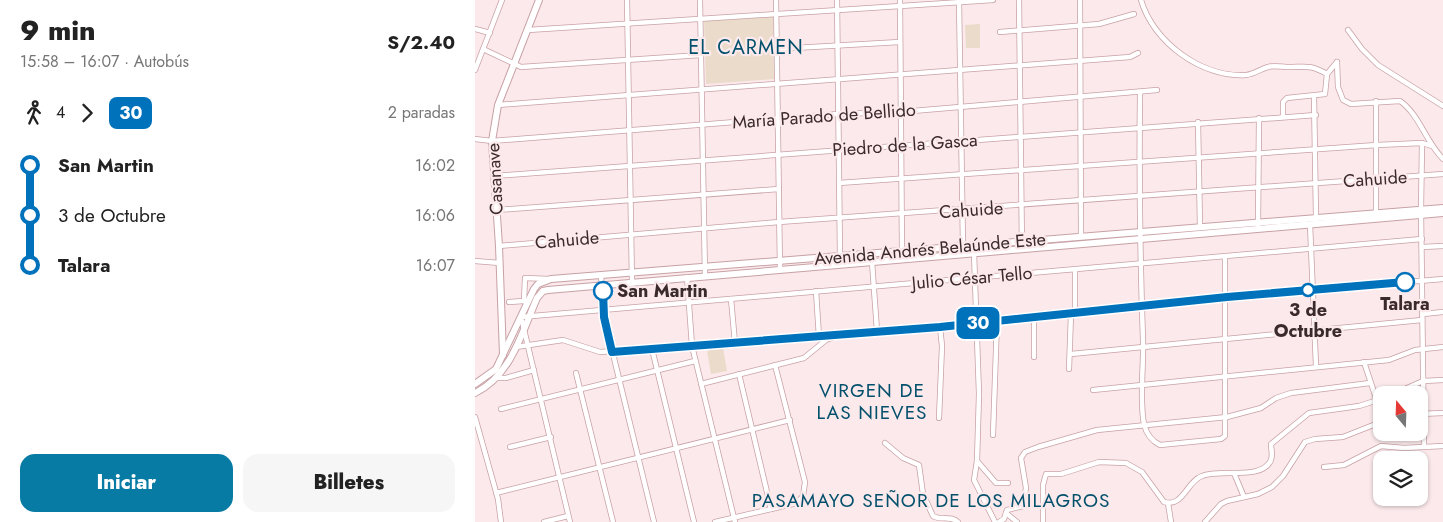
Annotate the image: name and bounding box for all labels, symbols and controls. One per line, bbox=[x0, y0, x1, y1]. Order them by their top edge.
text: 9 min bbox=[20, 10, 96, 51]
text: S/2.40 bbox=[387, 29, 455, 56]
district label: EL CARMEN bbox=[688, 33, 804, 62]
text: 15:58 – 16:07 · Autobús bbox=[20, 50, 189, 73]
street label: María Parado de Bellido bbox=[731, 97, 917, 135]
icon: walk bbox=[20, 99, 48, 127]
icon: forward bbox=[73, 99, 101, 127]
text: 30 bbox=[119, 100, 142, 126]
text: 4 bbox=[56, 101, 65, 124]
text: 2 paradas bbox=[388, 101, 455, 124]
street label: Piedro de la Gasca bbox=[832, 127, 978, 163]
street label: Casanave bbox=[480, 142, 510, 216]
text: San Martin bbox=[58, 152, 154, 179]
text: 16:02 bbox=[415, 154, 455, 177]
street label: Cahuide bbox=[1342, 164, 1408, 194]
street label: Cahuide bbox=[938, 195, 1004, 225]
text: 3 de Octubre bbox=[58, 202, 166, 229]
text: 16:06 bbox=[415, 204, 455, 227]
street label: Cahuide bbox=[534, 224, 600, 256]
street label: Avenida Andrés Belaúnde Este bbox=[813, 226, 1047, 272]
text: Talara bbox=[58, 252, 110, 279]
text: 16:07 bbox=[416, 254, 455, 277]
street label: Julio César Tello bbox=[909, 260, 1033, 296]
marker: Talara bbox=[1395, 272, 1415, 292]
place label: San Martin bbox=[617, 278, 708, 304]
marker: San Martin bbox=[593, 281, 613, 301]
marker: 3 de Octubre bbox=[1301, 283, 1315, 297]
place label: Talara bbox=[1380, 291, 1430, 317]
place label: 3 de Octubre bbox=[1274, 297, 1342, 344]
line badge: 30 bbox=[955, 307, 1001, 339]
text: 30 bbox=[966, 310, 990, 336]
district label: VIRGEN DE LAS NIEVES bbox=[816, 377, 928, 426]
north arrow bbox=[1373, 386, 1427, 441]
map controls bbox=[1373, 386, 1428, 506]
button: layers bbox=[1373, 451, 1428, 506]
button: Iniciar bbox=[20, 454, 233, 512]
button: Billetes bbox=[243, 454, 455, 512]
district label: PASAMAYO SEÑOR DE LOS MILAGROS bbox=[752, 487, 1110, 514]

